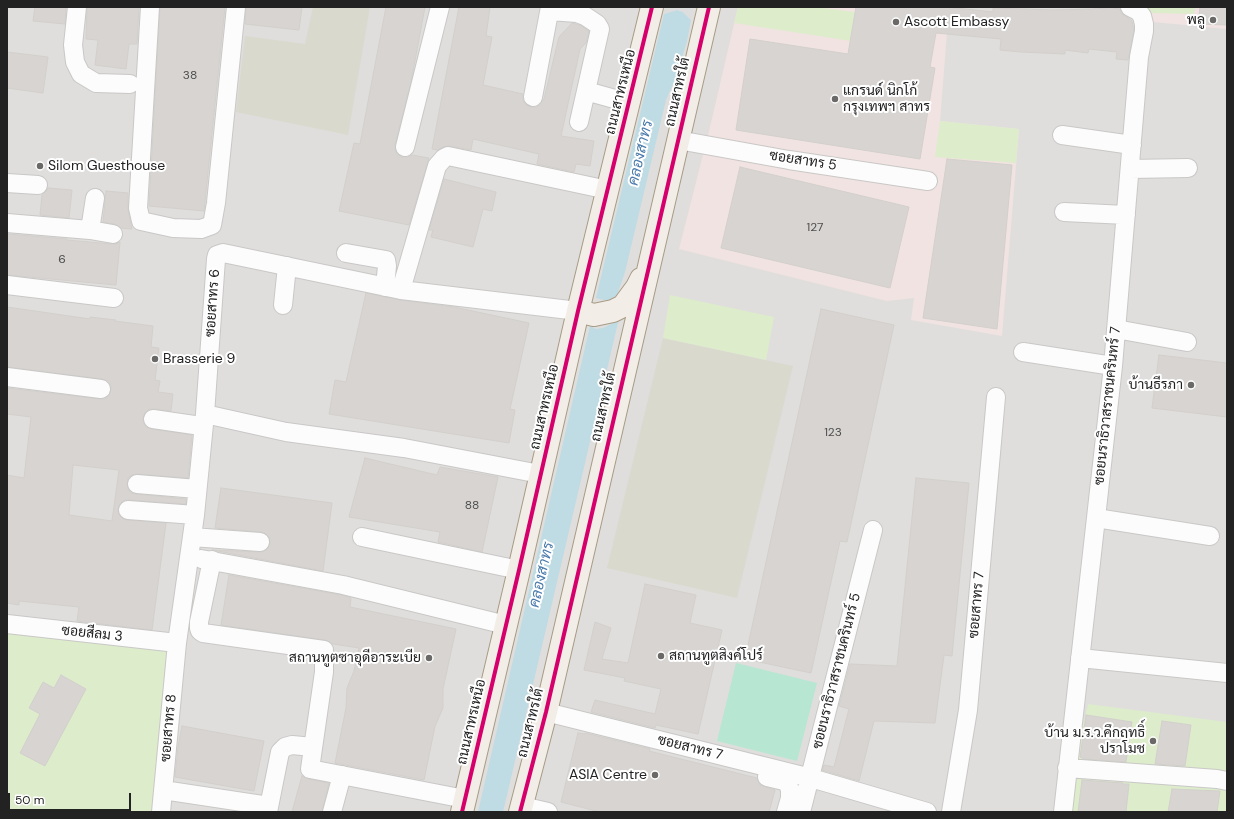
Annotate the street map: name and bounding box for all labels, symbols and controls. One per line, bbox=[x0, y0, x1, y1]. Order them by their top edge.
place label: พลู bbox=[1187, 12, 1205, 28]
place label: Ascott Embassy bbox=[904, 14, 1009, 30]
marker: พลู bbox=[1208, 15, 1218, 25]
marker: Ascott Embassy bbox=[891, 17, 901, 27]
street label: ถนนสาทรเหนือ bbox=[602, 48, 640, 136]
street label: ถนนสาทรใต้ bbox=[662, 56, 694, 128]
house number: 38 bbox=[183, 69, 197, 83]
place label: แกรนด์ นิกโก้ กรุงเทพฯ สาทร bbox=[843, 83, 930, 116]
marker: แกรนด์ นิกโก้ กรุงเทพฯ สาทร bbox=[830, 94, 840, 104]
water label: คลองสาทร bbox=[625, 119, 657, 187]
street label: ซอยสาทร 5 bbox=[768, 147, 838, 175]
place label: Silom Guesthouse bbox=[48, 158, 165, 174]
marker: Silom Guesthouse bbox=[35, 161, 45, 171]
house number: 127 bbox=[807, 221, 823, 235]
house number: 6 bbox=[58, 253, 66, 267]
street label: ซอยสาทร 6 bbox=[202, 268, 224, 338]
street label: ซอยนราธิวาสราชนครินทร์ 7 bbox=[1091, 326, 1125, 486]
place label: Brasserie 9 bbox=[163, 351, 235, 367]
marker: Brasserie 9 bbox=[150, 354, 160, 364]
street label: ถนนสาทรเหนือ bbox=[527, 363, 563, 451]
street label: ถนนสาทรใต้ bbox=[588, 371, 620, 443]
place label: บ้านธีรภา bbox=[1128, 377, 1183, 393]
marker: บ้านธีรภา bbox=[1186, 380, 1196, 390]
house number: 123 bbox=[824, 426, 842, 440]
house number: 88 bbox=[465, 499, 479, 513]
water label: คลองสาทร bbox=[526, 541, 558, 609]
street label: ซอยสาทร 7 bbox=[966, 571, 988, 639]
street label: ซอยนราธิวาสราชนครินทร์ 5 bbox=[809, 591, 865, 751]
street label: ซอยสีลม 3 bbox=[60, 622, 124, 646]
place label: สถานทูตสิงค์โปร์ bbox=[669, 648, 763, 664]
place label: สถานทูตซาอุดีอาระเบีย bbox=[289, 650, 421, 666]
marker: สถานทูตสิงค์โปร์ bbox=[656, 651, 666, 661]
marker: สถานทูตซาอุดีอาระเบีย bbox=[424, 653, 434, 663]
street label: ถนนสาทรเหนือ bbox=[454, 678, 490, 766]
street label: ถนนสาทรใต้ bbox=[514, 687, 548, 759]
street label: ซอยสาทร 8 bbox=[158, 693, 180, 763]
place label: บ้าน ม.ร.ว.คึกฤทธิ์ ปราโมช bbox=[1044, 725, 1145, 758]
street label: ซอยสาทร 7 bbox=[655, 732, 725, 764]
marker: บ้าน ม.ร.ว.คึกฤทธิ์ ปราโมช bbox=[1148, 736, 1158, 746]
place label: ASIA Centre bbox=[569, 767, 647, 783]
marker: ASIA Centre bbox=[650, 770, 660, 780]
scale bar bbox=[10, 785, 133, 811]
text: 50 m bbox=[15, 792, 44, 808]

